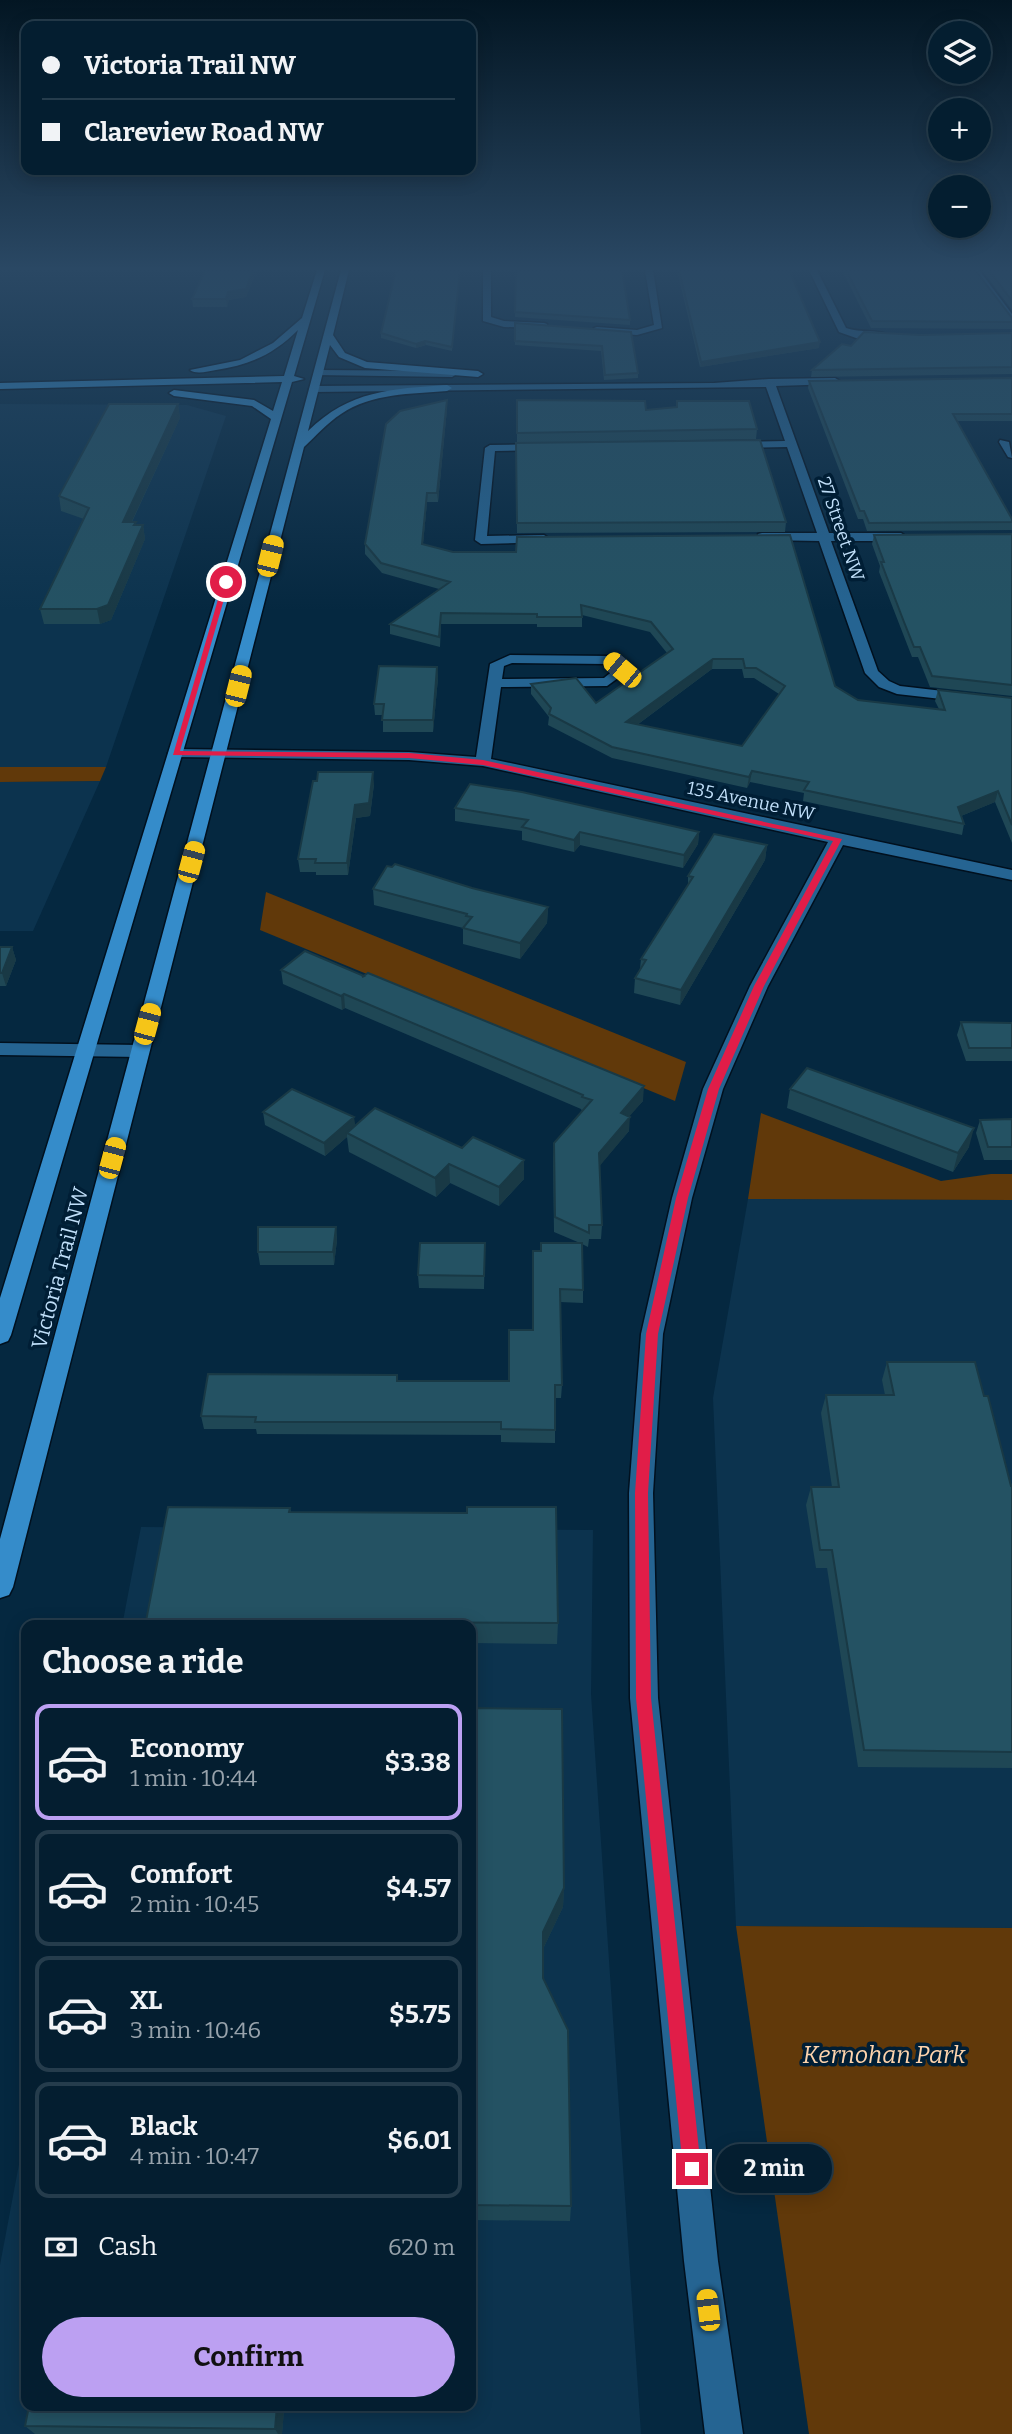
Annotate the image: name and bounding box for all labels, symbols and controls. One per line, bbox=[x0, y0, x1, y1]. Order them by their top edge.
map controls bbox=[928, 21, 991, 238]
button: layers bbox=[928, 21, 991, 84]
text: Victoria Trail NW bbox=[84, 50, 296, 81]
button: + bbox=[928, 98, 991, 161]
text: Clareview Road NW bbox=[84, 117, 324, 148]
button: − bbox=[928, 175, 991, 238]
street label: 27 Street NW bbox=[813, 474, 869, 585]
car bbox=[255, 533, 286, 579]
route start bbox=[210, 566, 242, 598]
car bbox=[600, 648, 645, 692]
car bbox=[223, 663, 254, 709]
street label: 135 Avenue NW bbox=[685, 777, 817, 825]
car bbox=[176, 839, 207, 885]
car bbox=[132, 1001, 163, 1047]
car bbox=[97, 1135, 128, 1181]
street label: Victoria Trail NW bbox=[26, 1184, 94, 1352]
text: Choose a ride bbox=[42, 1643, 243, 1681]
icon: car bbox=[46, 1731, 109, 1794]
text: Economy bbox=[130, 1733, 244, 1764]
text: $3.38 bbox=[385, 1747, 451, 1778]
text: 1 min · 10:44 bbox=[130, 1764, 257, 1792]
icon: car bbox=[46, 1857, 109, 1920]
text: Comfort bbox=[130, 1859, 233, 1890]
text: $4.57 bbox=[386, 1873, 451, 1904]
text: 2 min · 10:45 bbox=[130, 1890, 259, 1918]
icon: car bbox=[46, 1983, 109, 2046]
text: XL bbox=[130, 1985, 162, 2016]
text: $5.75 bbox=[389, 1999, 451, 2030]
text: 3 min · 10:46 bbox=[130, 2016, 261, 2044]
park label: Kernohan Park bbox=[802, 2041, 967, 2069]
icon: car bbox=[46, 2109, 109, 2172]
text: Black bbox=[130, 2111, 198, 2142]
text: $6.01 bbox=[387, 2125, 451, 2156]
text: 4 min · 10:47 bbox=[130, 2142, 259, 2170]
callout: 2 min bbox=[716, 2144, 832, 2194]
route end bbox=[676, 2153, 708, 2185]
text: 2 min bbox=[743, 2154, 805, 2182]
icon: cash bbox=[42, 2228, 80, 2266]
text: Cash bbox=[98, 2231, 157, 2262]
text: 620 m bbox=[388, 2233, 455, 2261]
car bbox=[696, 2288, 721, 2332]
button: Confirm bbox=[42, 2317, 455, 2397]

